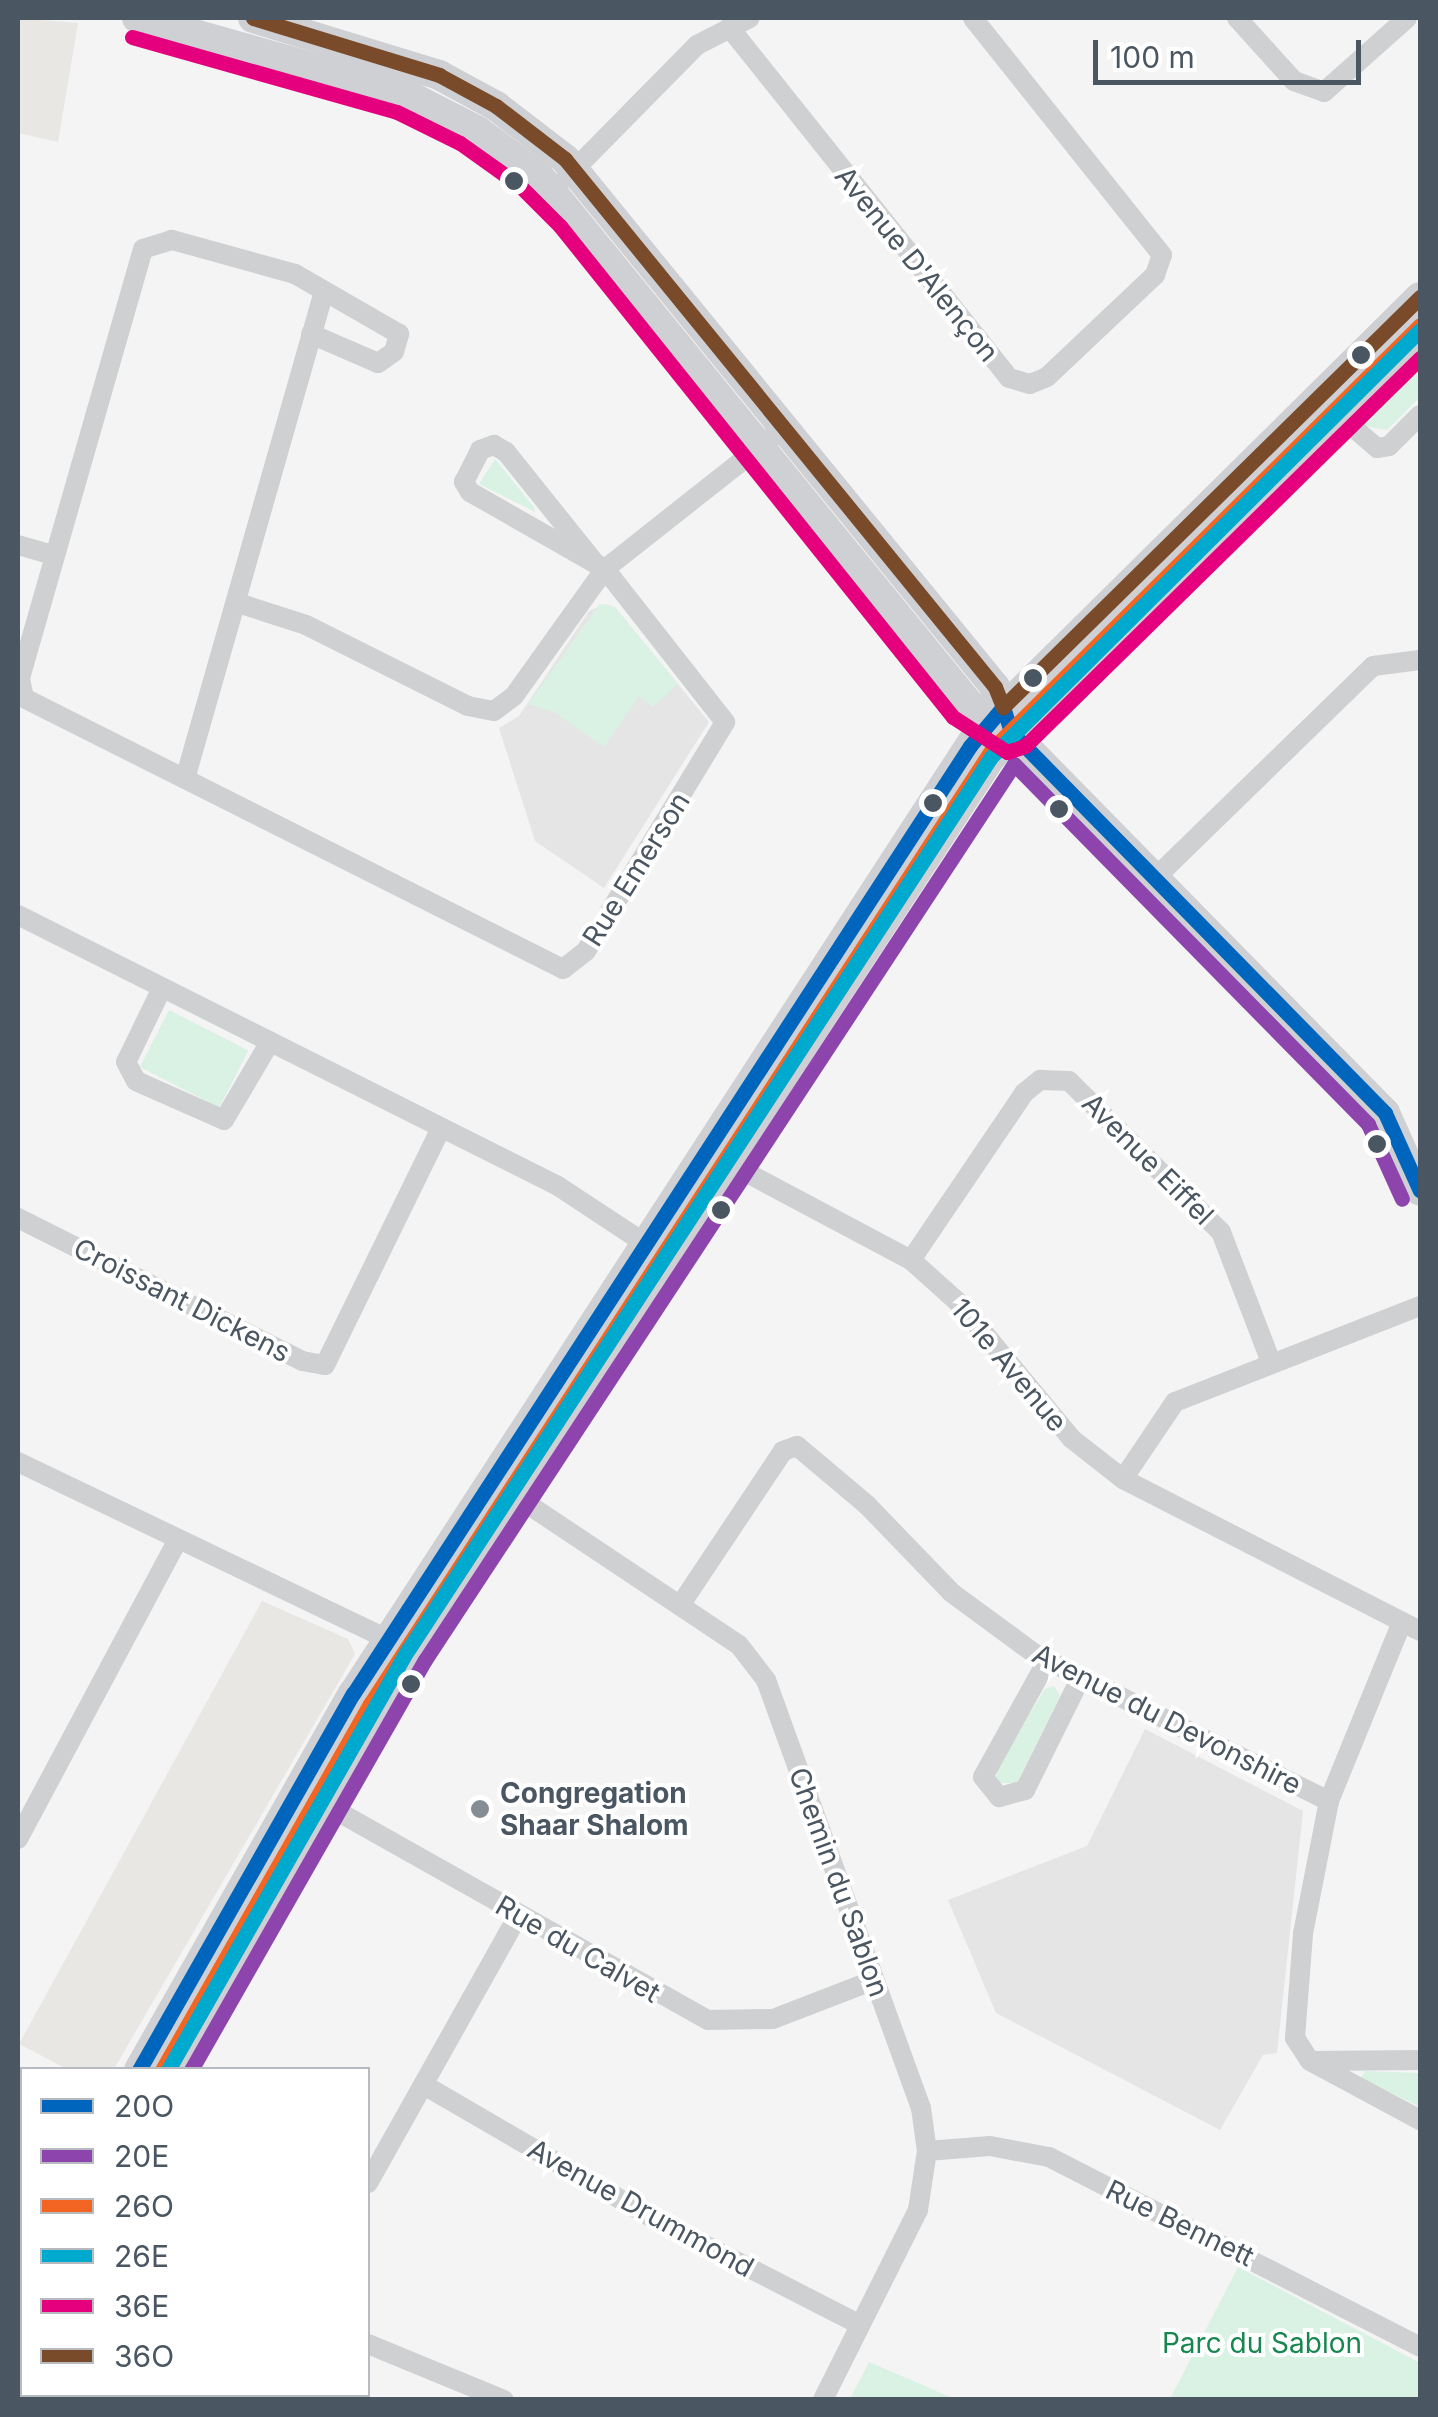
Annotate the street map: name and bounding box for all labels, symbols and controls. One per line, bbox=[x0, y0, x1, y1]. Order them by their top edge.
scale bar bbox=[1098, 20, 1366, 82]
text: 100 m bbox=[1110, 39, 1195, 75]
street label: Avenue D'Alençon bbox=[828, 160, 1006, 368]
unlabelled marker bbox=[504, 171, 524, 191]
unlabelled marker bbox=[1351, 345, 1371, 365]
unlabelled marker bbox=[1023, 668, 1043, 688]
street label: Rue Emerson bbox=[575, 786, 697, 952]
unlabelled marker bbox=[923, 793, 943, 813]
unlabelled marker bbox=[1049, 799, 1069, 819]
street label: Avenue Eiffel bbox=[1075, 1086, 1221, 1232]
unlabelled marker bbox=[1367, 1134, 1387, 1154]
unlabelled marker bbox=[711, 1200, 731, 1220]
street label: Croissant Dickens bbox=[68, 1231, 296, 1369]
street label: 101e Avenue bbox=[944, 1292, 1074, 1438]
street label: Avenue du Devonshire bbox=[1027, 1637, 1307, 1801]
unlabelled marker bbox=[401, 1674, 421, 1694]
street label: Chemin du Sablon bbox=[782, 1763, 896, 2001]
place label: Congregation Shaar Shalom bbox=[500, 1776, 689, 1842]
marker: Congregation Shaar Shalom bbox=[469, 1798, 491, 1820]
street label: Rue du Calvet bbox=[490, 1888, 666, 2010]
legend bbox=[20, 2067, 370, 2397]
text: 20O bbox=[114, 2088, 174, 2124]
street label: Avenue Drummond bbox=[522, 2132, 760, 2284]
text: 20E bbox=[114, 2138, 169, 2174]
street label: Rue Bennett bbox=[1101, 2173, 1259, 2273]
text: 26O bbox=[114, 2188, 174, 2224]
text: 26E bbox=[114, 2238, 169, 2274]
text: 36E bbox=[114, 2288, 169, 2324]
park label: Parc du Sablon bbox=[1162, 2326, 1362, 2360]
text: 36O bbox=[114, 2338, 174, 2374]

